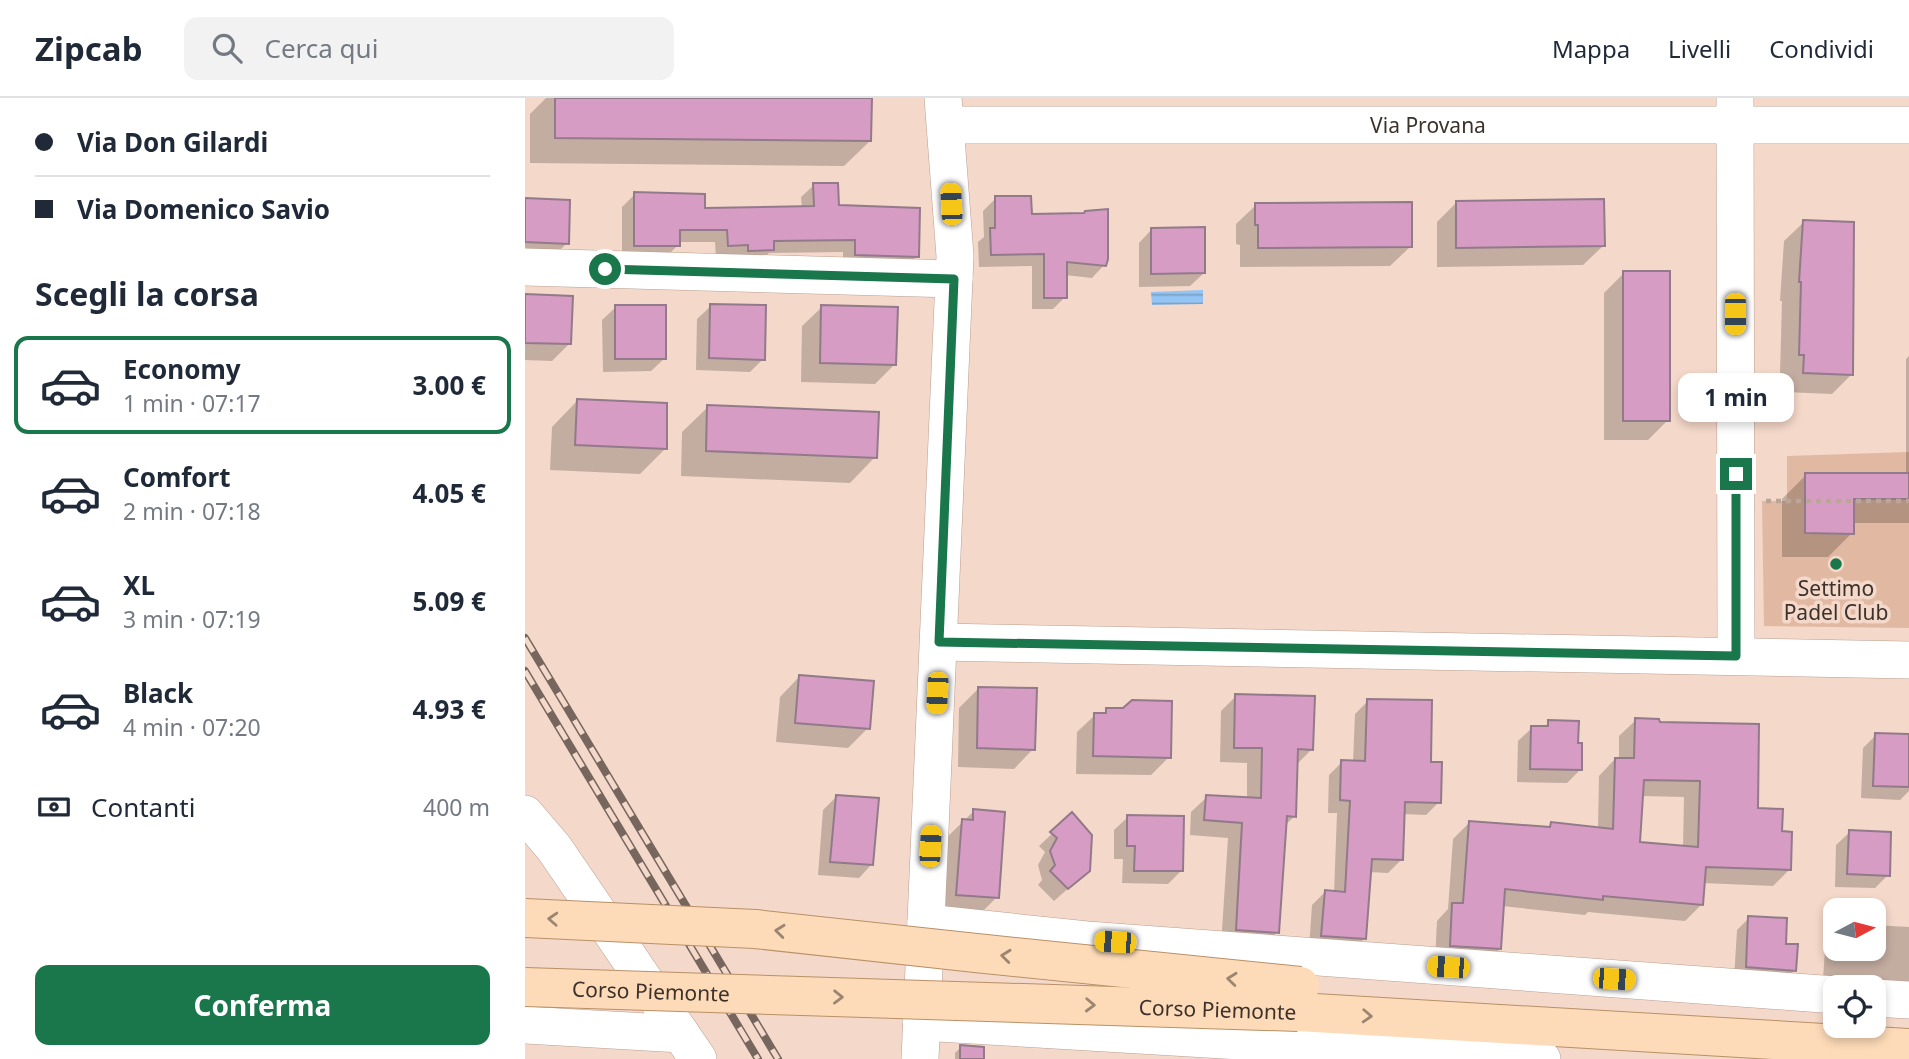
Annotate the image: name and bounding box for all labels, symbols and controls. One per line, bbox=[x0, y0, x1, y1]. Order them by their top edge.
search box bbox=[184, 17, 674, 80]
text: Zipcab bbox=[35, 26, 142, 71]
icon: search bbox=[208, 29, 246, 67]
text: Cerca qui bbox=[264, 30, 378, 66]
text: Mappa bbox=[1552, 32, 1630, 65]
text: Livelli bbox=[1668, 32, 1731, 65]
text: Condividi bbox=[1769, 32, 1874, 65]
street label: Via Provana bbox=[1370, 111, 1486, 139]
text: Via Don Gilardi bbox=[77, 124, 268, 160]
car bbox=[940, 182, 963, 226]
text: Via Domenico Savio bbox=[77, 191, 330, 227]
route start bbox=[589, 253, 621, 285]
text: Scegli la corsa bbox=[35, 272, 259, 315]
car bbox=[1725, 293, 1746, 335]
text: Economy bbox=[123, 351, 241, 387]
icon: car bbox=[39, 354, 102, 417]
text: 3.00 € bbox=[412, 367, 486, 403]
callout: 1 min bbox=[1678, 372, 1794, 422]
text: 1 min bbox=[1704, 381, 1768, 413]
text: 1 min · 07:17 bbox=[123, 387, 261, 419]
route end bbox=[1720, 458, 1752, 490]
text: Comfort bbox=[123, 459, 231, 495]
icon: car bbox=[39, 462, 102, 525]
text: 4.05 € bbox=[412, 475, 486, 511]
text: 2 min · 07:18 bbox=[123, 495, 261, 527]
marker: Settimo Padel Club bbox=[1828, 556, 1844, 572]
text: XL bbox=[123, 567, 155, 603]
icon: car bbox=[39, 570, 102, 633]
place label: Settimo Padel Club bbox=[1784, 574, 1888, 626]
text: 5.09 € bbox=[412, 583, 486, 619]
text: 3 min · 07:19 bbox=[123, 603, 261, 635]
car bbox=[926, 671, 949, 715]
text: Black bbox=[123, 675, 193, 711]
icon: car bbox=[39, 678, 102, 741]
text: 4.93 € bbox=[412, 691, 486, 727]
text: 4 min · 07:20 bbox=[123, 711, 261, 743]
icon: cash bbox=[35, 788, 73, 826]
text: Contanti bbox=[91, 789, 195, 825]
text: 400 m bbox=[423, 791, 490, 823]
car bbox=[919, 824, 942, 868]
north arrow bbox=[1823, 898, 1887, 961]
map controls bbox=[1823, 898, 1886, 1038]
one-way arrow bbox=[547, 912, 558, 927]
one-way arrow bbox=[774, 924, 786, 939]
car bbox=[1094, 930, 1137, 954]
one-way arrow bbox=[1000, 949, 1012, 964]
car bbox=[1427, 955, 1470, 979]
button: Conferma bbox=[35, 965, 490, 1045]
car bbox=[1593, 967, 1636, 991]
one-way arrow bbox=[1227, 972, 1238, 987]
street label: Corso Piemonte bbox=[572, 975, 730, 1008]
button: locate bbox=[1823, 975, 1886, 1038]
one-way arrow bbox=[833, 990, 844, 1005]
street label: Corso Piemonte bbox=[1138, 993, 1297, 1026]
one-way arrow bbox=[1085, 997, 1096, 1012]
one-way arrow bbox=[1361, 1009, 1372, 1024]

